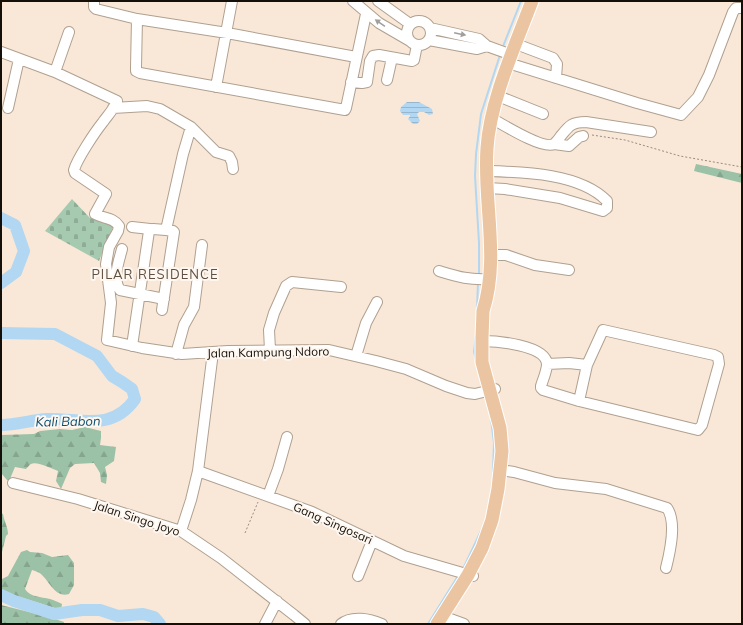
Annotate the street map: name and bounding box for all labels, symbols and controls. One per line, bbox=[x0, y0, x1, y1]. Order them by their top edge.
one-way arrow bbox=[374, 20, 385, 27]
one-way arrow bbox=[454, 32, 466, 38]
district label: PILAR RESIDENCE bbox=[91, 266, 219, 282]
street label: Jalan Kampung Ndoro bbox=[207, 343, 329, 361]
water label: Kali Babon bbox=[35, 412, 101, 430]
street label: Jalan Singo Joyo bbox=[92, 497, 182, 539]
street label: Gang Singosari bbox=[291, 499, 375, 547]

